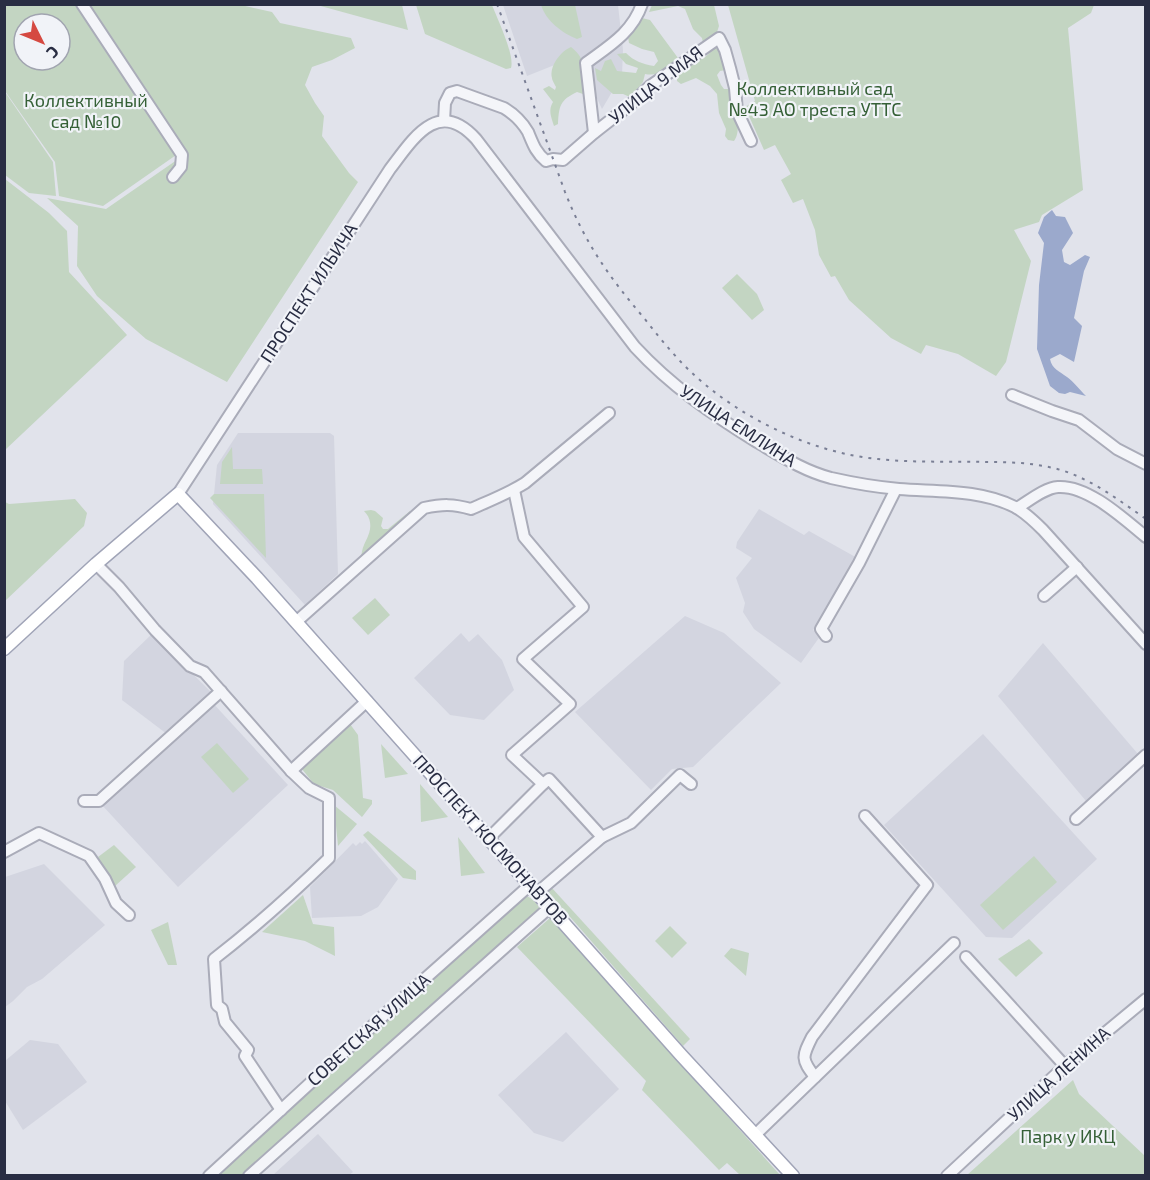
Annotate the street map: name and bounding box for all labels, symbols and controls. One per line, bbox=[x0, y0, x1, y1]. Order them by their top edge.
north arrow bbox=[12, 12, 72, 72]
street label: УЛИЦА 9 МАЯ bbox=[604, 41, 707, 128]
text: С bbox=[43, 43, 63, 62]
park label: Коллективный сад №43 АО треста УТТС bbox=[728, 77, 902, 120]
park label: Коллективный сад №10 bbox=[24, 89, 148, 132]
street label: ПРОСПЕКТ ИЛЬИЧА bbox=[255, 218, 362, 366]
street label: УЛИЦА ЕМЛИНА bbox=[676, 379, 802, 471]
street label: ПРОСПЕКТ КОСМОНАВТОВ bbox=[409, 750, 573, 929]
street label: СОВЕТСКАЯ УЛИЦА bbox=[302, 968, 435, 1090]
street label: УЛИЦА ЛЕНИНА bbox=[1002, 1021, 1115, 1125]
park label: Парк у ИКЦ bbox=[1020, 1125, 1116, 1147]

